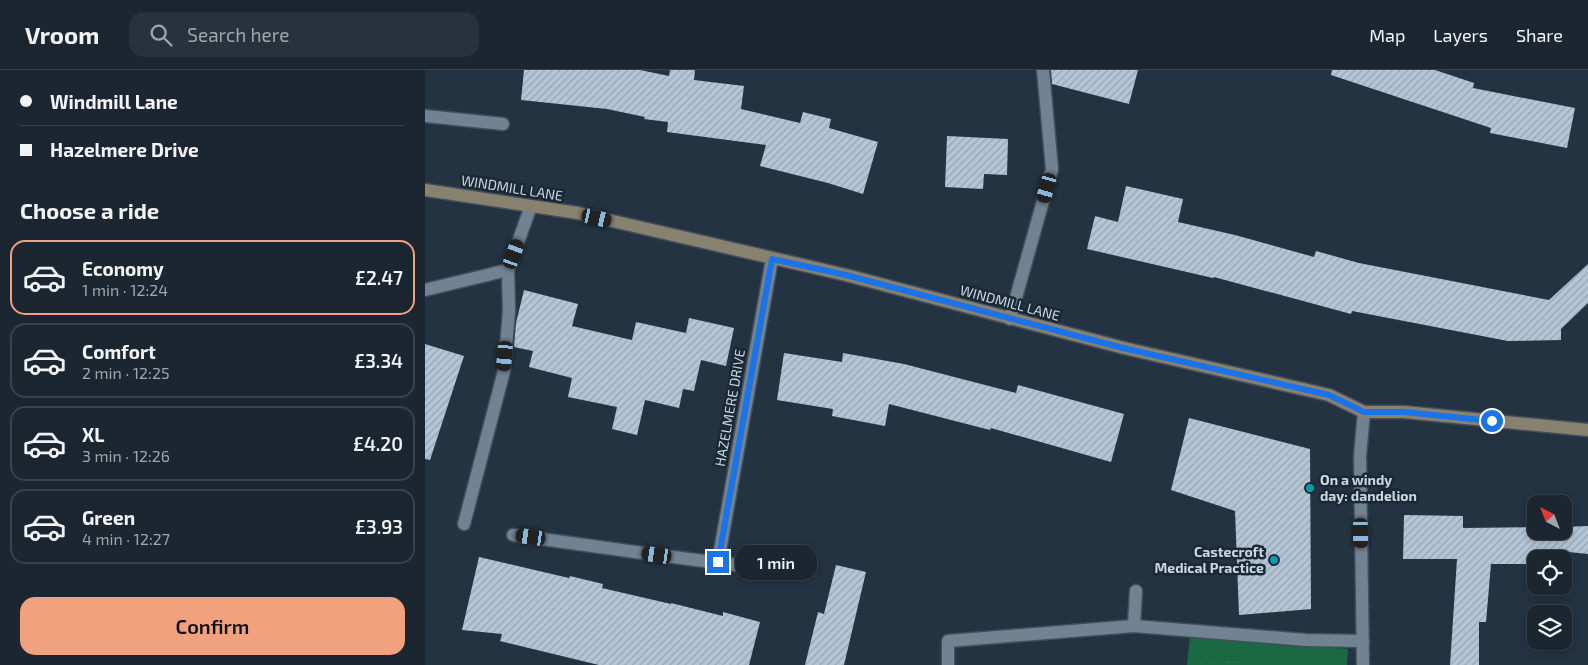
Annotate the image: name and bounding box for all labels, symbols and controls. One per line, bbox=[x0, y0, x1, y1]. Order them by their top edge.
search box bbox=[129, 12, 479, 57]
text: Vroom bbox=[25, 20, 99, 49]
icon: search bbox=[147, 21, 175, 49]
text: Search here bbox=[187, 23, 289, 46]
text: Map bbox=[1369, 24, 1405, 46]
text: Layers bbox=[1433, 24, 1488, 46]
text: Share bbox=[1516, 24, 1563, 46]
text: Windmill Lane bbox=[50, 90, 178, 113]
text: Hazelmere Drive bbox=[50, 138, 199, 161]
street label: WINDMILL LANE bbox=[460, 171, 564, 204]
car bbox=[1035, 172, 1058, 204]
text: Choose a ride bbox=[20, 197, 159, 223]
car bbox=[580, 207, 613, 229]
car bbox=[501, 237, 526, 271]
icon: car bbox=[22, 255, 67, 300]
text: Economy bbox=[82, 257, 164, 280]
text: £2.47 bbox=[355, 266, 403, 289]
text: 1 min · 12:24 bbox=[82, 280, 168, 299]
street label: WINDMILL LANE bbox=[958, 281, 1062, 324]
icon: car bbox=[22, 338, 67, 383]
text: Comfort bbox=[82, 340, 156, 363]
car bbox=[496, 340, 513, 372]
street label: HAZELMERE DRIVE bbox=[711, 348, 748, 468]
text: £3.34 bbox=[354, 349, 403, 372]
text: 2 min · 12:25 bbox=[82, 363, 169, 382]
route start bbox=[1481, 410, 1503, 432]
icon: car bbox=[22, 421, 67, 466]
text: XL bbox=[82, 423, 104, 446]
text: £4.20 bbox=[353, 432, 403, 455]
text: 3 min · 12:26 bbox=[82, 446, 170, 465]
place label: On a windy day: dandelion bbox=[1320, 471, 1417, 504]
marker: On a windy day: dandelion bbox=[1304, 482, 1316, 494]
north arrow bbox=[1527, 495, 1573, 540]
map controls bbox=[1527, 495, 1572, 650]
icon: car bbox=[22, 504, 67, 549]
text: Green bbox=[82, 506, 135, 529]
text: £3.93 bbox=[355, 515, 403, 538]
car bbox=[1353, 518, 1368, 548]
car bbox=[515, 527, 546, 547]
text: 4 min · 12:27 bbox=[82, 529, 170, 548]
place label: Castecroft Medical Practice bbox=[1154, 543, 1264, 576]
callout: 1 min bbox=[735, 544, 818, 580]
car bbox=[641, 545, 672, 565]
button: locate bbox=[1527, 550, 1572, 595]
route end bbox=[707, 551, 729, 573]
text: 1 min bbox=[757, 553, 795, 572]
marker: Castecroft Medical Practice bbox=[1268, 554, 1280, 566]
button: Confirm bbox=[20, 597, 405, 655]
button: layers bbox=[1527, 605, 1572, 650]

